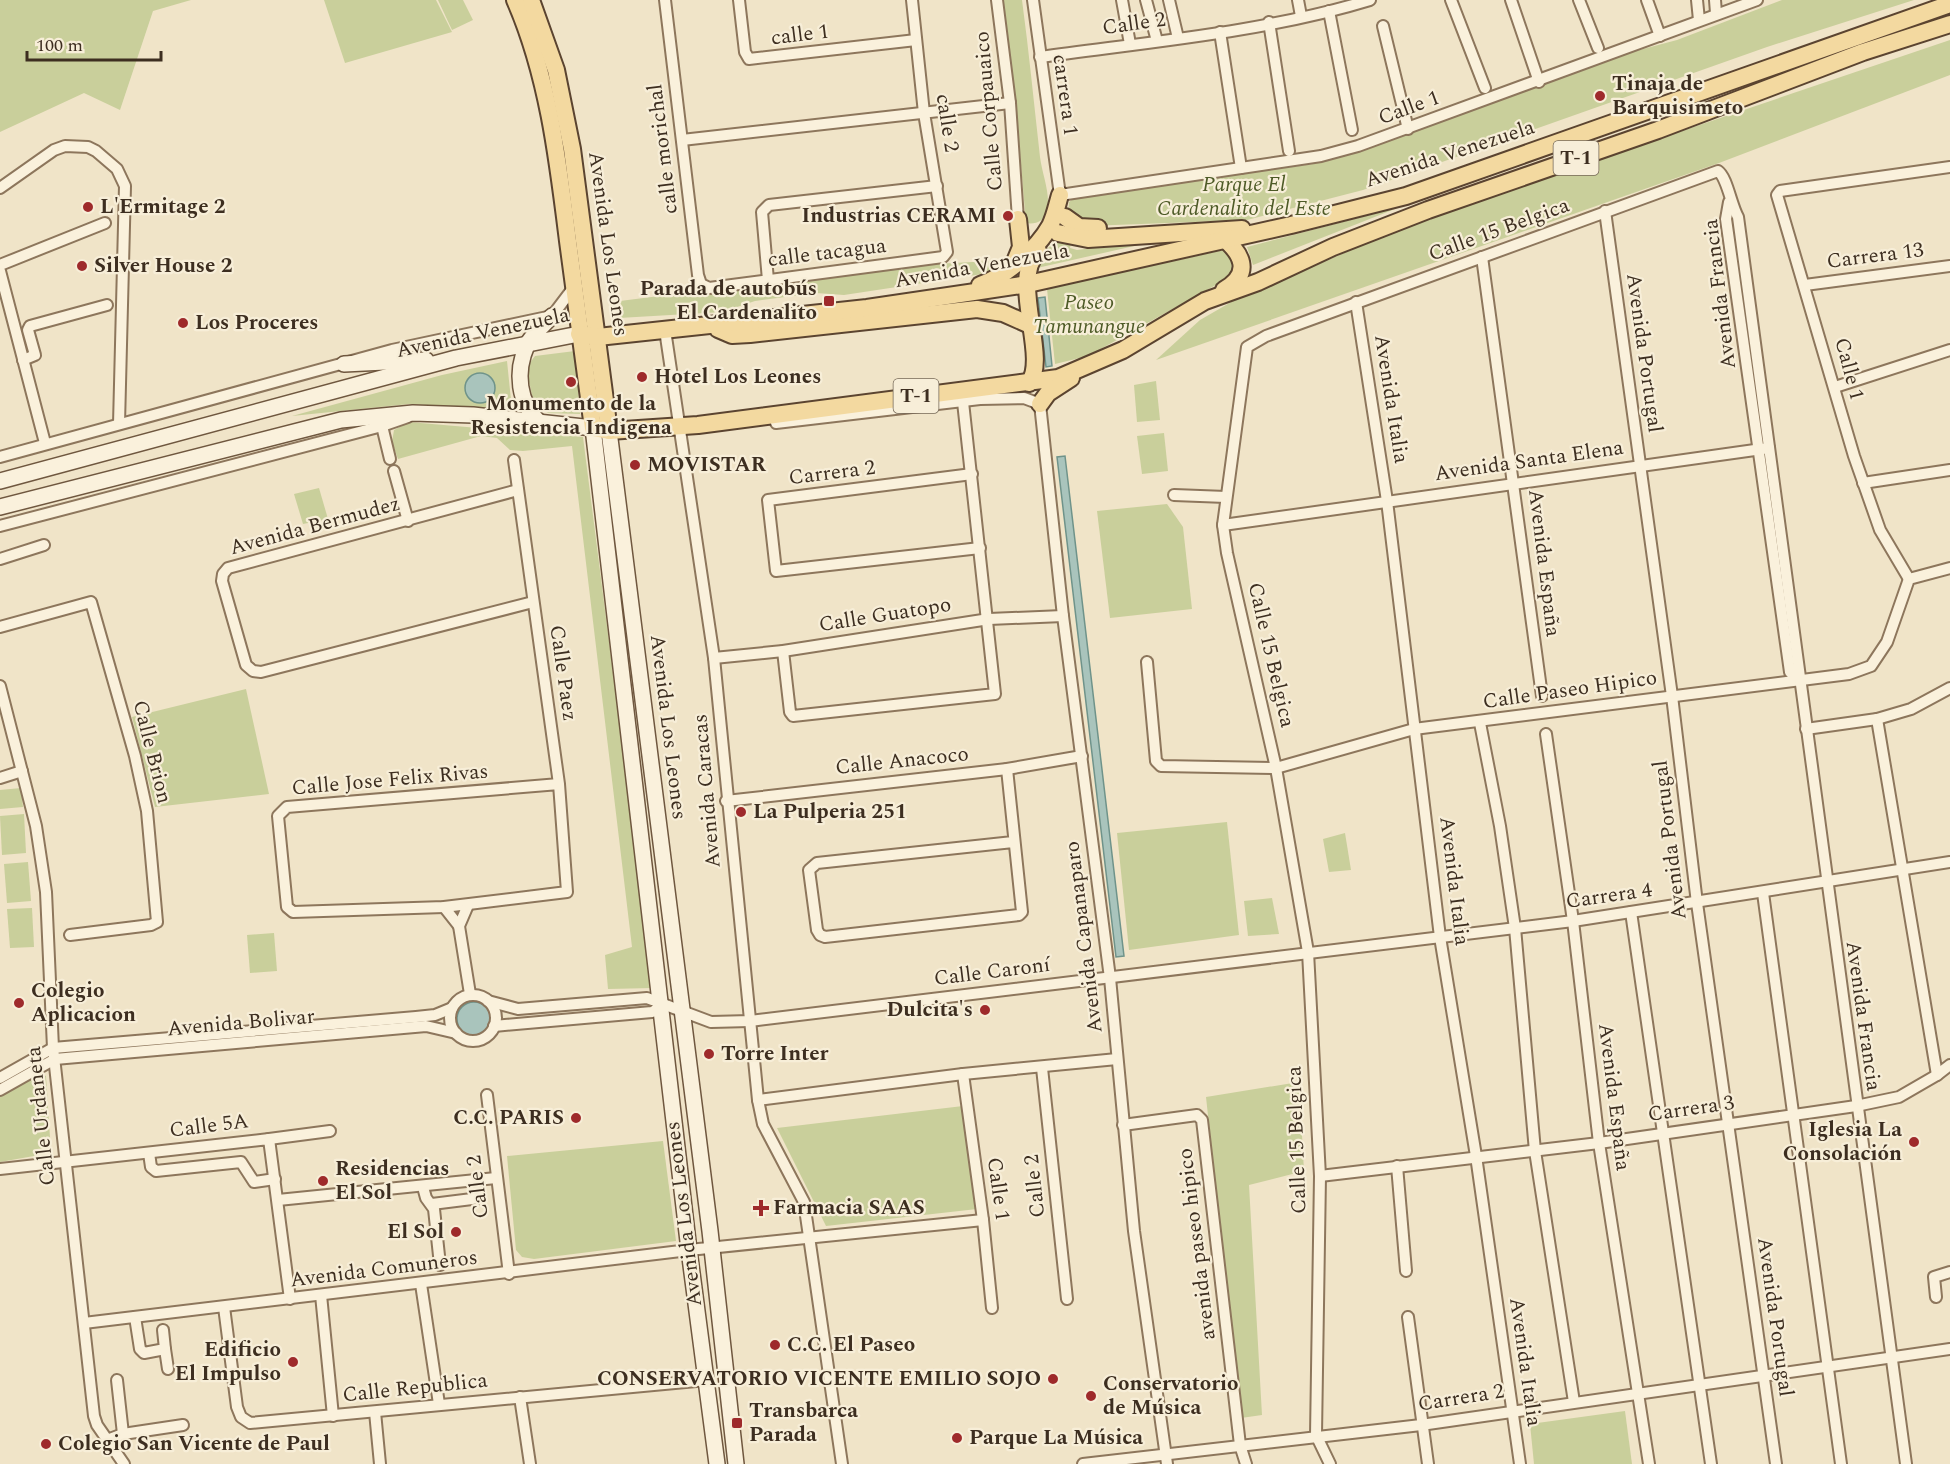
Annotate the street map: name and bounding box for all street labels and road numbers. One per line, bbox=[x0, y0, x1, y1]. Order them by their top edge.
street label: Calle 2 bbox=[1100, 4, 1168, 44]
street label: calle 1 bbox=[769, 16, 831, 54]
street label: Calle Corpauaico bbox=[966, 30, 1012, 192]
street label: carrera 1 bbox=[1043, 52, 1087, 138]
street label: calle morichal bbox=[639, 82, 687, 216]
street label: Calle 1 bbox=[1374, 82, 1444, 134]
street label: calle 2 bbox=[927, 92, 967, 154]
street label: Avenida Venezuela bbox=[1361, 111, 1540, 197]
road number: T-1 bbox=[1554, 141, 1598, 175]
street label: Avenida Los Leones bbox=[579, 150, 637, 338]
street label: Calle 15 Belgica bbox=[1424, 189, 1575, 270]
street label: Avenida Francia bbox=[1695, 216, 1745, 371]
street label: calle tacagua bbox=[766, 230, 889, 276]
street label: Carrera 13 bbox=[1825, 234, 1926, 278]
street label: Avenida Venezuela bbox=[892, 235, 1072, 297]
street label: Avenida Portugal bbox=[1617, 271, 1671, 435]
street label: Avenida Venezuela bbox=[393, 299, 573, 367]
street label: Avenida Italia bbox=[1365, 332, 1417, 466]
street label: Calle 1 bbox=[1825, 334, 1873, 404]
road number: T-1 bbox=[894, 379, 938, 413]
street label: Avenida Santa Elena bbox=[1432, 432, 1626, 490]
street label: Carrera 2 bbox=[787, 452, 877, 494]
street label: Avenida España bbox=[1519, 487, 1569, 639]
street label: Avenida Bermudez bbox=[226, 488, 404, 564]
street label: Calle 15 Belgica bbox=[1239, 579, 1303, 731]
street label: Calle Guatopo bbox=[817, 589, 953, 641]
street label: Calle Paez bbox=[540, 623, 586, 723]
street label: Avenida Los Leones bbox=[641, 633, 695, 821]
street label: Calle Paseo Hipico bbox=[1481, 662, 1659, 718]
street label: Calle Brion bbox=[124, 697, 180, 807]
street label: Avenida Caracas bbox=[684, 712, 730, 870]
street label: Calle Anacoco bbox=[834, 738, 970, 784]
street label: Calle Jose Felix Rivas bbox=[290, 755, 490, 805]
street label: Avenida Portugal bbox=[1644, 758, 1696, 922]
street label: Avenida Italia bbox=[1430, 815, 1478, 948]
street label: Avenida Capanaparo bbox=[1056, 839, 1112, 1035]
street label: Carrera 4 bbox=[1564, 874, 1655, 918]
street label: Avenida Francia bbox=[1837, 939, 1889, 1094]
street label: Calle Caroní bbox=[932, 949, 1053, 995]
street label: Avenida Bolivar bbox=[166, 1001, 316, 1045]
street label: Avenida España bbox=[1589, 1021, 1639, 1173]
street label: Calle Urdaneta bbox=[18, 1044, 64, 1187]
street label: Calle 15 Belgica bbox=[1278, 1065, 1316, 1215]
street label: Carrera 3 bbox=[1646, 1087, 1737, 1131]
street label: Calle 5A bbox=[168, 1105, 251, 1147]
street label: Avenida Los Leones bbox=[657, 1120, 711, 1308]
street label: avenida paseo hipico bbox=[1169, 1146, 1225, 1342]
street label: Calle 2 bbox=[458, 1153, 498, 1221]
street label: Calle 2 bbox=[1016, 1153, 1054, 1219]
street label: Calle 1 bbox=[978, 1155, 1018, 1223]
street label: Avenida Portugal bbox=[1748, 1235, 1802, 1399]
street label: Avenida Comuneros bbox=[288, 1242, 480, 1296]
street label: Avenida Italia bbox=[1500, 1295, 1550, 1429]
street label: Calle Republica bbox=[341, 1364, 490, 1412]
street label: Carrera 2 bbox=[1416, 1375, 1506, 1421]

